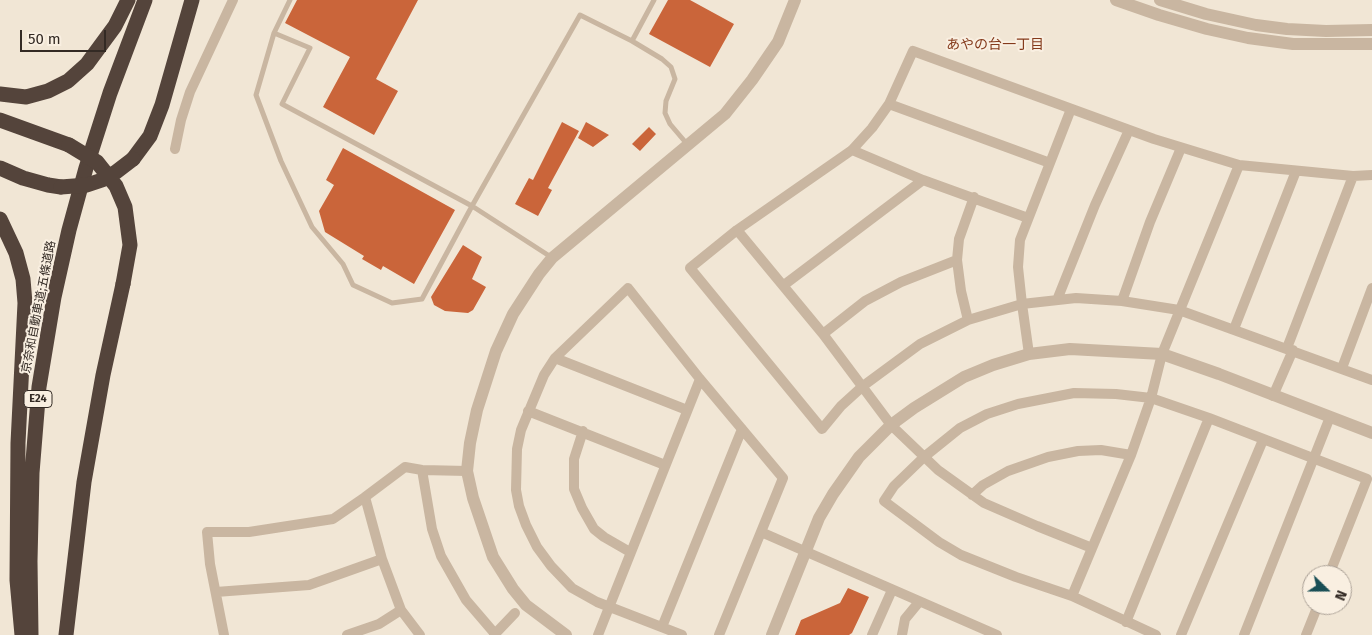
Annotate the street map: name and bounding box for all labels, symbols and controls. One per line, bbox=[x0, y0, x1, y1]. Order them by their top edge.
scale bar bbox=[22, 20, 109, 52]
text: 50 m bbox=[28, 30, 61, 48]
district label: あやの台一丁目 bbox=[946, 37, 1044, 53]
street label: 京奈和自動車道;五條道路 bbox=[19, 239, 59, 375]
road number: E24 bbox=[24, 390, 52, 408]
north arrow bbox=[1302, 565, 1352, 615]
text: N bbox=[1331, 588, 1350, 603]

